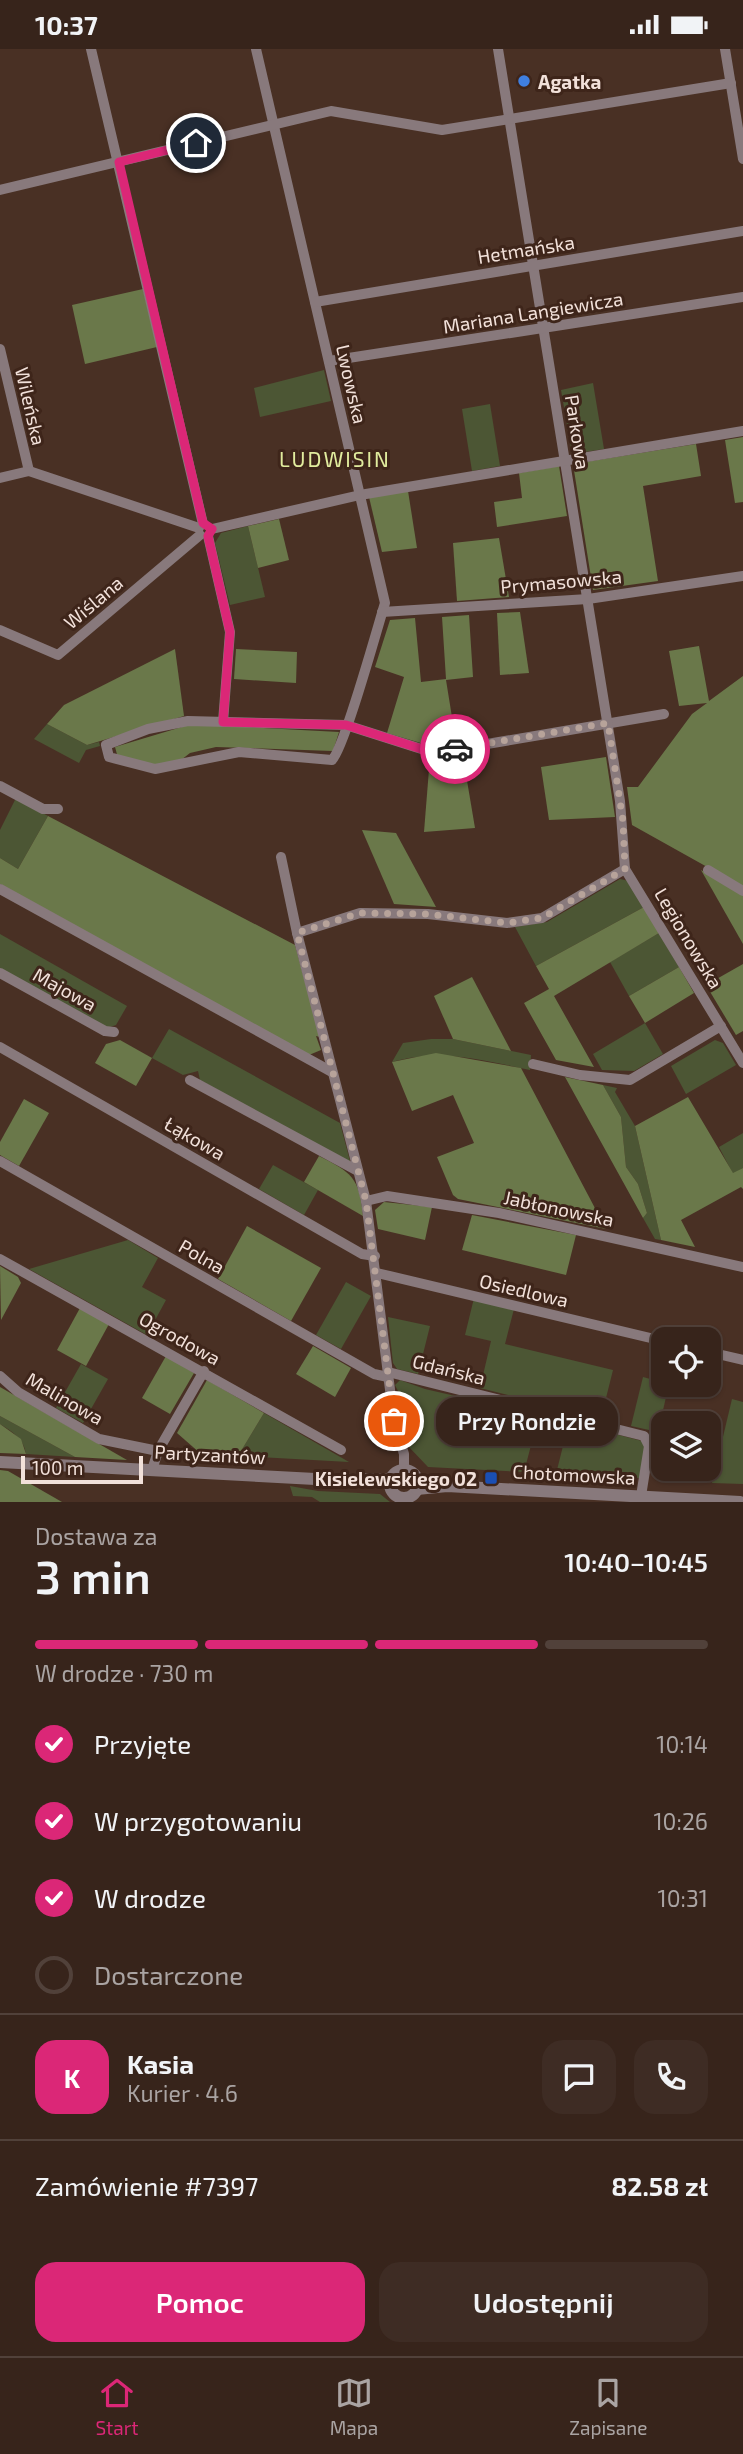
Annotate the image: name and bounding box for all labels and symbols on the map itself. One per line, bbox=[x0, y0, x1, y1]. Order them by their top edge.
place label: Agatka bbox=[538, 70, 601, 93]
marker: Agatka bbox=[516, 73, 532, 89]
pin bbox=[166, 113, 226, 173]
street label: Hetmańska bbox=[476, 230, 576, 268]
street label: Mariana Langiewicza bbox=[441, 286, 625, 338]
street label: Lwowska bbox=[332, 342, 372, 426]
street label: Wileńska bbox=[11, 365, 51, 447]
street label: Parkowa bbox=[561, 393, 595, 471]
district label: LUDWISIN bbox=[279, 446, 391, 471]
street label: Prymasowska bbox=[499, 564, 623, 598]
street label: Wiślana bbox=[59, 571, 127, 633]
courier bbox=[420, 714, 490, 784]
street label: Legionowska bbox=[650, 884, 728, 992]
street label: Majowa bbox=[29, 962, 101, 1016]
street label: Łąkowa bbox=[160, 1111, 230, 1165]
street label: Jabłonowska bbox=[502, 1185, 616, 1231]
street label: Polna bbox=[175, 1234, 229, 1278]
street label: Osiedlowa bbox=[477, 1269, 571, 1311]
street label: Ogrodowa bbox=[135, 1306, 225, 1370]
street label: Gdańska bbox=[410, 1349, 488, 1389]
street label: Malinowa bbox=[22, 1367, 108, 1429]
pin bbox=[364, 1391, 424, 1451]
callout: Przy Rondzie bbox=[436, 1397, 618, 1445]
street label: Partyzantów bbox=[154, 1440, 267, 1468]
scale bar bbox=[21, 1453, 144, 1485]
street label: Chotomowska bbox=[512, 1459, 636, 1489]
place label: Kisielewskiego 02 bbox=[315, 1467, 477, 1490]
marker: Kisielewskiego 02 bbox=[483, 1470, 499, 1486]

